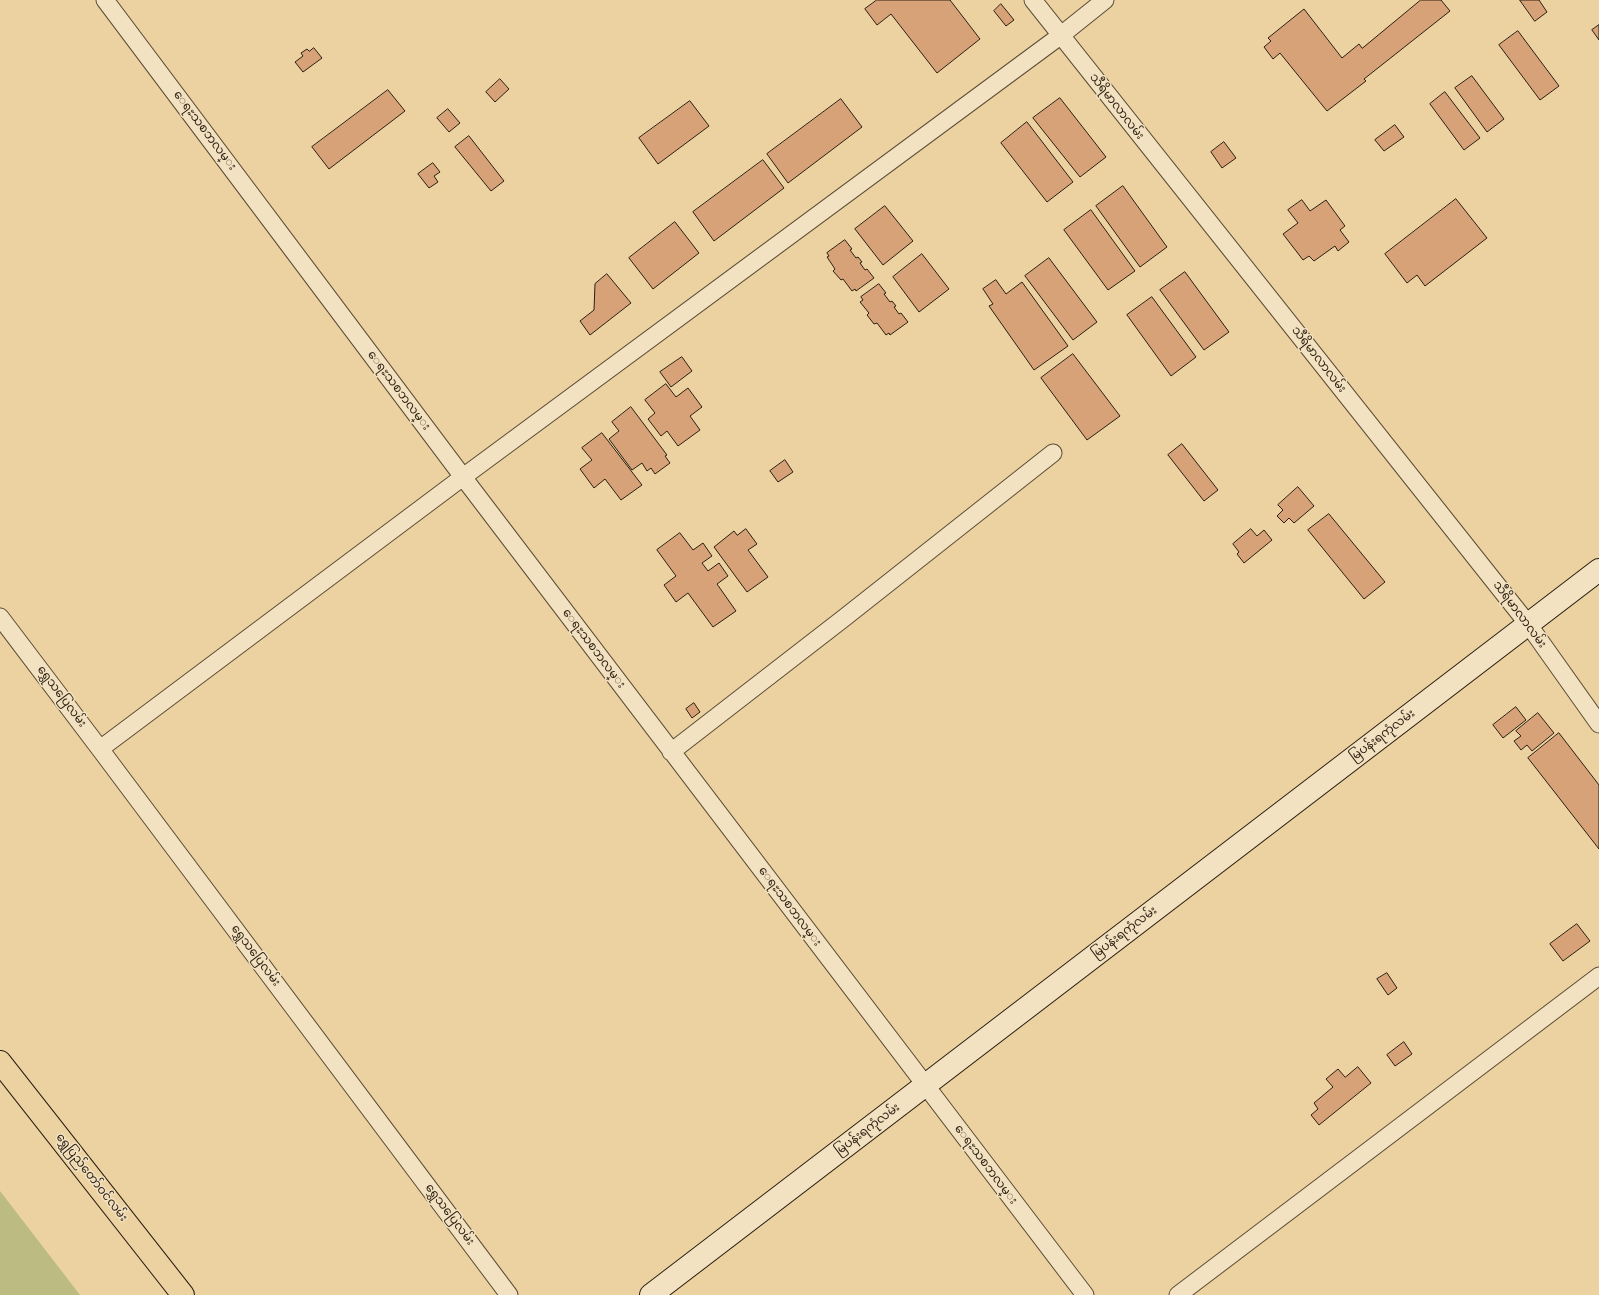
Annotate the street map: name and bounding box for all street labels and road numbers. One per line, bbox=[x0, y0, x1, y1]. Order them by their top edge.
street label: သီရိမာလာလမ်း bbox=[1086, 71, 1146, 143]
street label: ေရႊသစၥာလမ္း bbox=[169, 88, 239, 174]
street label: သီရိမာလာလမ်း bbox=[1288, 324, 1348, 396]
street label: ေရႊသစၥာလမ္း bbox=[363, 348, 433, 434]
street label: သီရိမာလာလမ်း bbox=[1489, 579, 1549, 651]
street label: ေရႊသစၥာလမ္း bbox=[558, 606, 628, 692]
street label: ရွှေသပြေလမ်း bbox=[33, 663, 89, 731]
street label: မြပန်းရကုံလမ်း bbox=[1348, 707, 1418, 765]
street label: ေရႊသစၥာလမ္း bbox=[754, 864, 824, 950]
street label: မြပန်းရကုံလမ်း bbox=[1090, 904, 1160, 962]
street label: ရွှေသပြေလမ်း bbox=[227, 922, 283, 990]
street label: မြပန်းရကုံလမ်း bbox=[833, 1101, 903, 1159]
street label: ေရႊသစၥာလမ္း bbox=[950, 1122, 1020, 1208]
street label: ရွှေပြည်တော်ဝင်လမ်း bbox=[52, 1131, 130, 1225]
street label: ရွှေသပြေလမ်း bbox=[421, 1181, 477, 1249]

